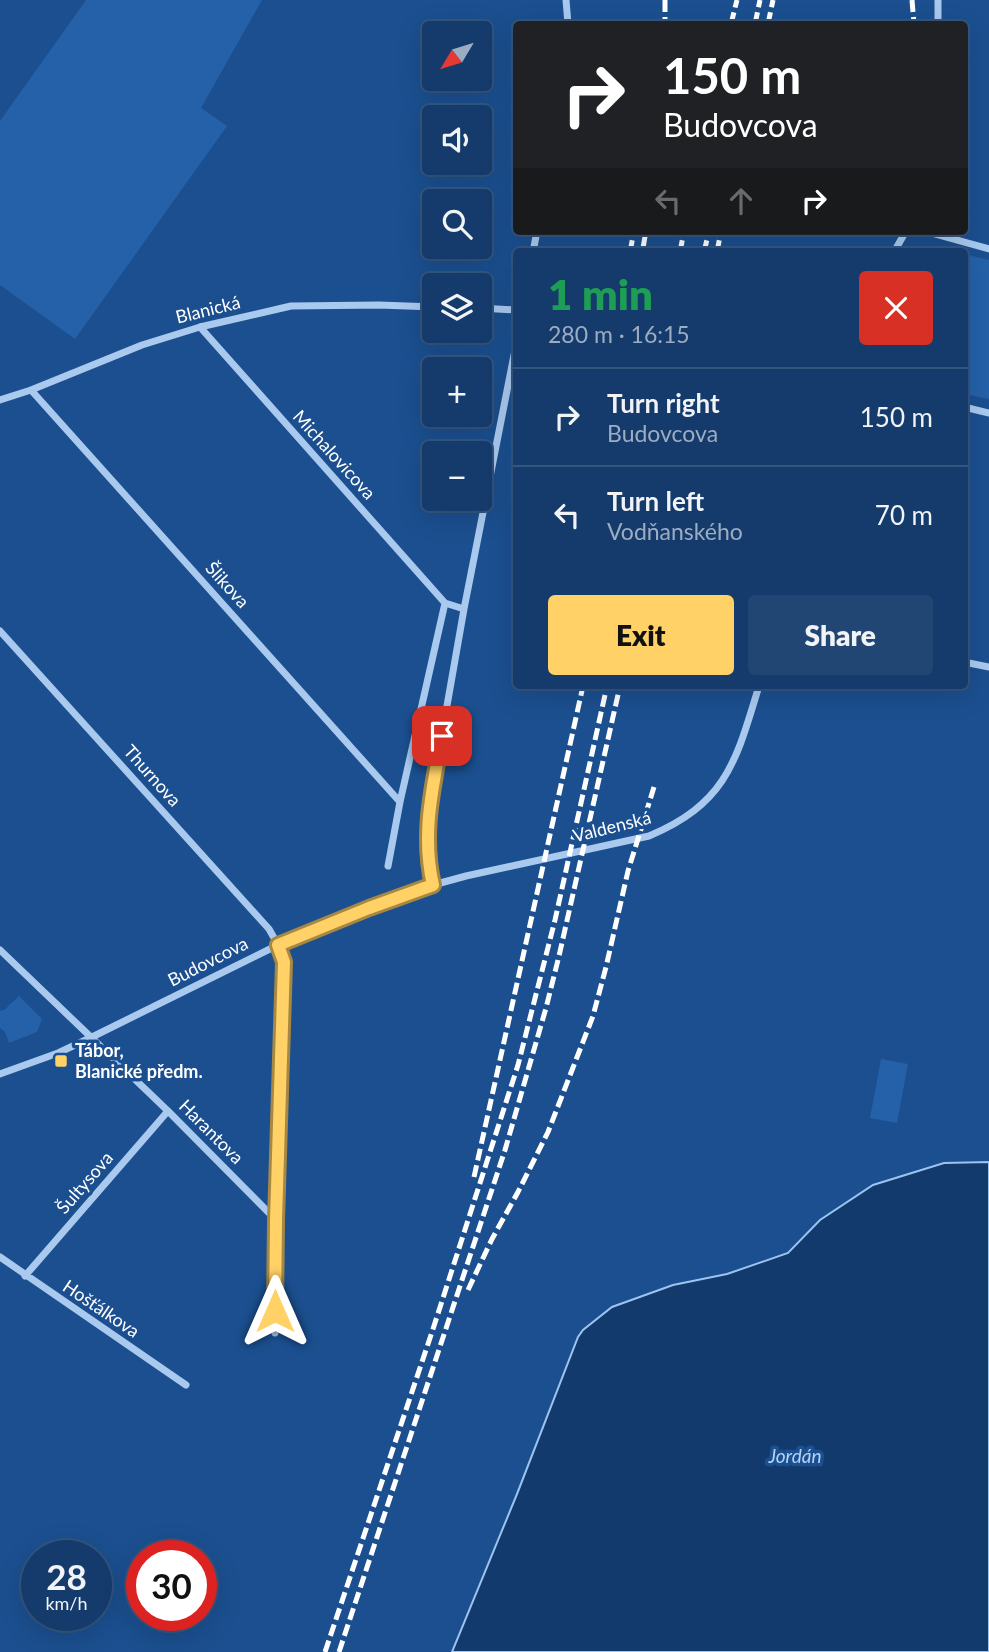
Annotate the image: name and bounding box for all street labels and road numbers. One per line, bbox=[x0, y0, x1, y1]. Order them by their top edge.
street label: Blanická bbox=[173, 290, 242, 328]
street label: Michalovicova bbox=[289, 405, 381, 504]
street label: Šlikova bbox=[201, 557, 254, 612]
street label: Thurnova bbox=[119, 740, 186, 811]
street label: Valdenská bbox=[570, 806, 653, 846]
street label: Budovcova bbox=[164, 932, 251, 991]
street label: Harantova bbox=[175, 1094, 249, 1168]
street label: Šultysova bbox=[51, 1147, 117, 1218]
street label: Hošťálkova bbox=[59, 1275, 144, 1342]

